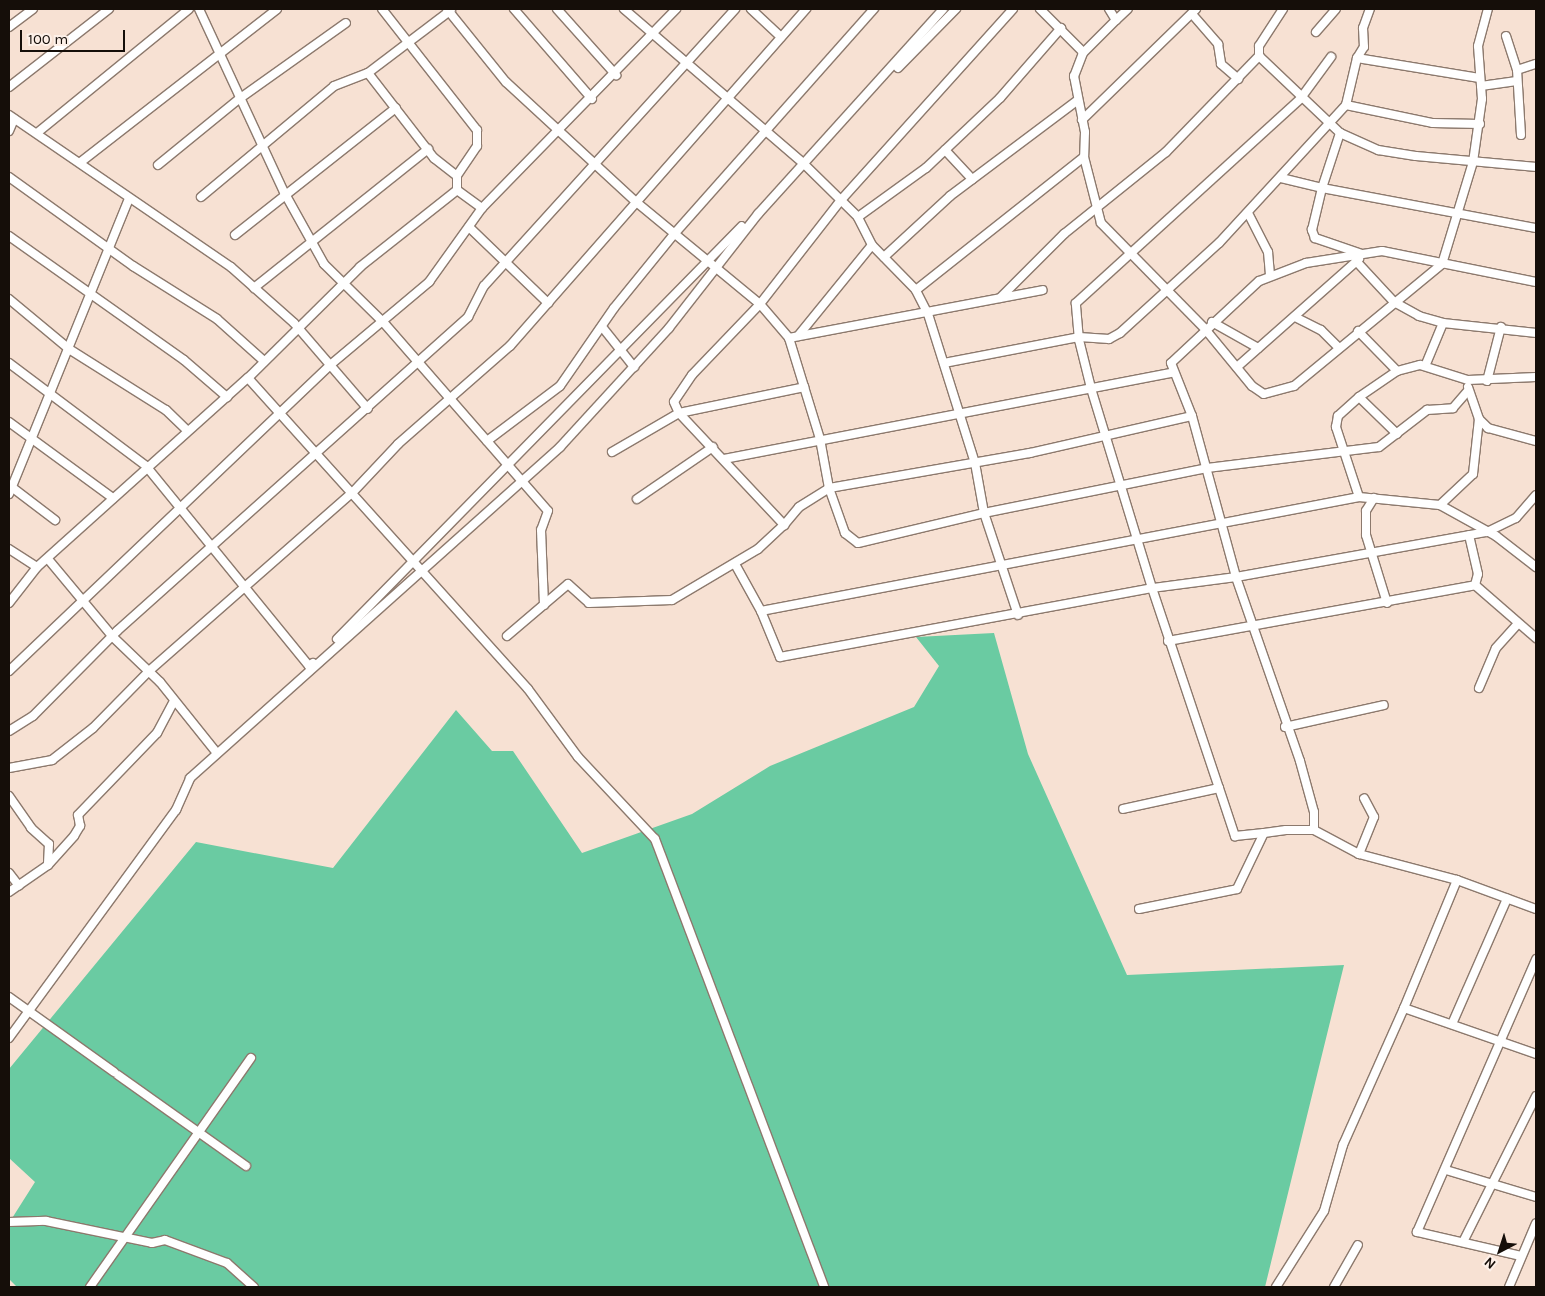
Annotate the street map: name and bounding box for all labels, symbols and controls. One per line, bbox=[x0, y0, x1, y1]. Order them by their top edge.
scale bar bbox=[22, 20, 128, 52]
text: 100 m bbox=[28, 30, 68, 48]
north arrow bbox=[1475, 1226, 1525, 1276]
text: N bbox=[1481, 1253, 1499, 1273]

